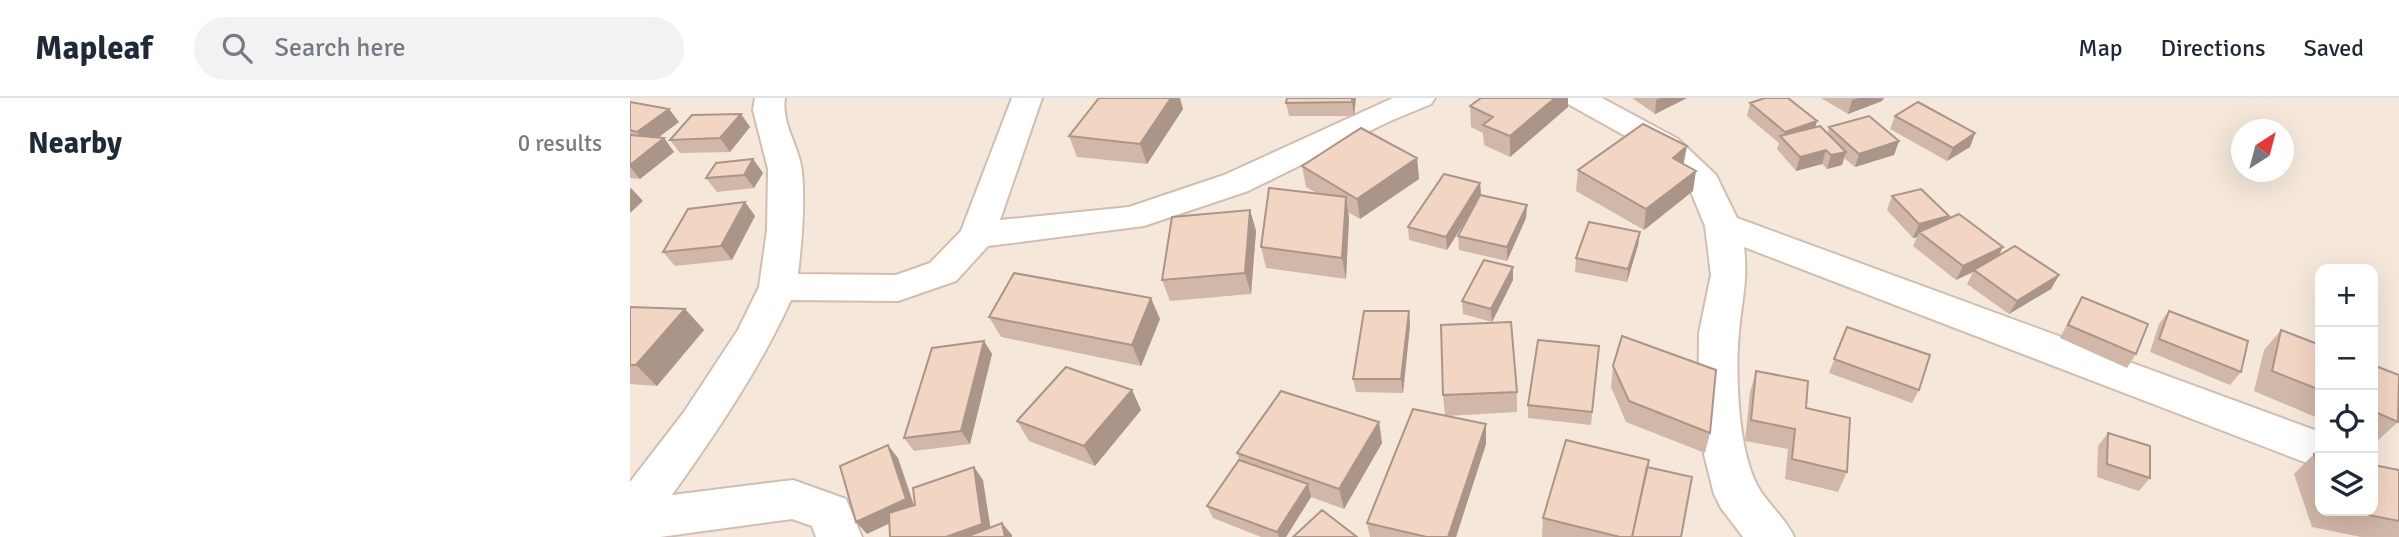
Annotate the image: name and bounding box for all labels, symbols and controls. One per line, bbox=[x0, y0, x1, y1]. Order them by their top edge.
search box bbox=[194, 17, 684, 80]
text: Mapleaf bbox=[35, 28, 152, 69]
icon: search bbox=[218, 29, 256, 67]
text: Search here bbox=[274, 32, 406, 64]
text: Map bbox=[2078, 33, 2123, 63]
text: Directions bbox=[2161, 33, 2266, 63]
text: Saved bbox=[2304, 33, 2364, 63]
north arrow bbox=[2231, 119, 2294, 182]
text: Nearby bbox=[28, 125, 122, 162]
text: 0 results bbox=[518, 129, 602, 158]
map controls bbox=[2315, 264, 2378, 516]
button: + bbox=[2315, 264, 2378, 327]
button: − bbox=[2315, 327, 2378, 390]
button: locate bbox=[2315, 390, 2378, 453]
button: layers bbox=[2315, 453, 2378, 516]

